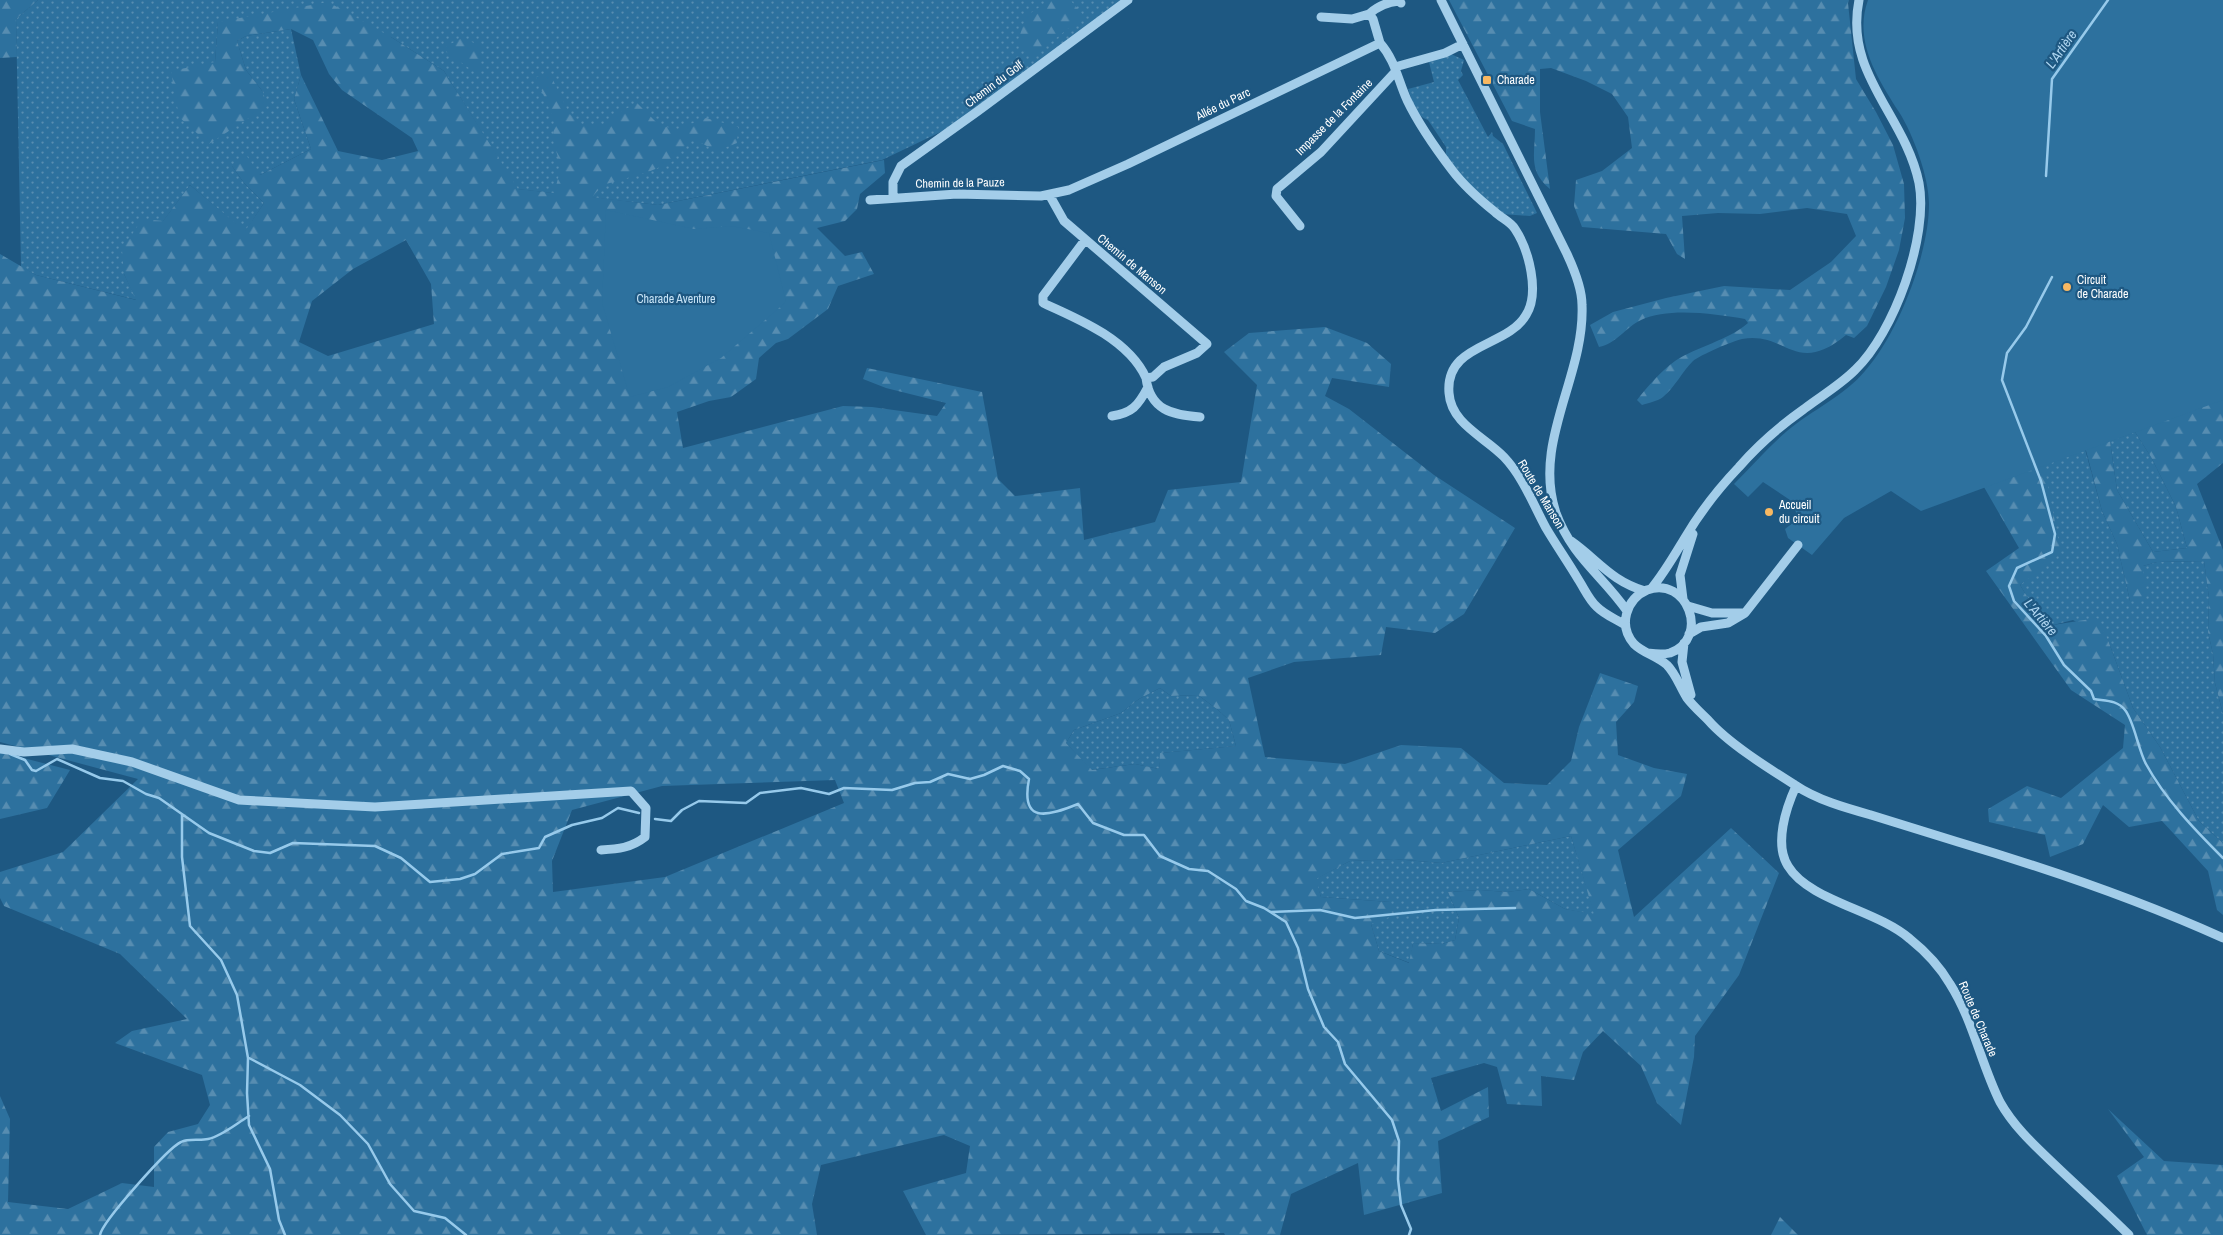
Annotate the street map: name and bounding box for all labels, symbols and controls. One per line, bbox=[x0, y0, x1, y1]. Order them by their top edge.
water label: L'Artière bbox=[2041, 26, 2081, 72]
street label: Chemin du Golf bbox=[962, 57, 1027, 111]
place label: Charade bbox=[1497, 72, 1535, 88]
marker: Charade bbox=[1481, 74, 1493, 86]
street label: Impasse de la Fontaine bbox=[1292, 75, 1376, 159]
street label: Allée du Parc bbox=[1192, 84, 1253, 124]
street label: Chemin de la Pauze bbox=[915, 174, 1005, 192]
street label: Chemin de Manson bbox=[1094, 230, 1170, 298]
place label: Circuit de Charade bbox=[2077, 272, 2128, 302]
marker: Circuit de Charade bbox=[2061, 281, 2073, 293]
park label: Charade Aventure bbox=[636, 291, 716, 307]
street label: Route de Manson bbox=[1514, 457, 1568, 531]
place label: Accueil du circuit bbox=[1778, 497, 1820, 527]
marker: Accueil du circuit bbox=[1763, 506, 1775, 518]
water label: L'Artière bbox=[2020, 595, 2062, 639]
street label: Route de Charade bbox=[1955, 979, 2001, 1059]

